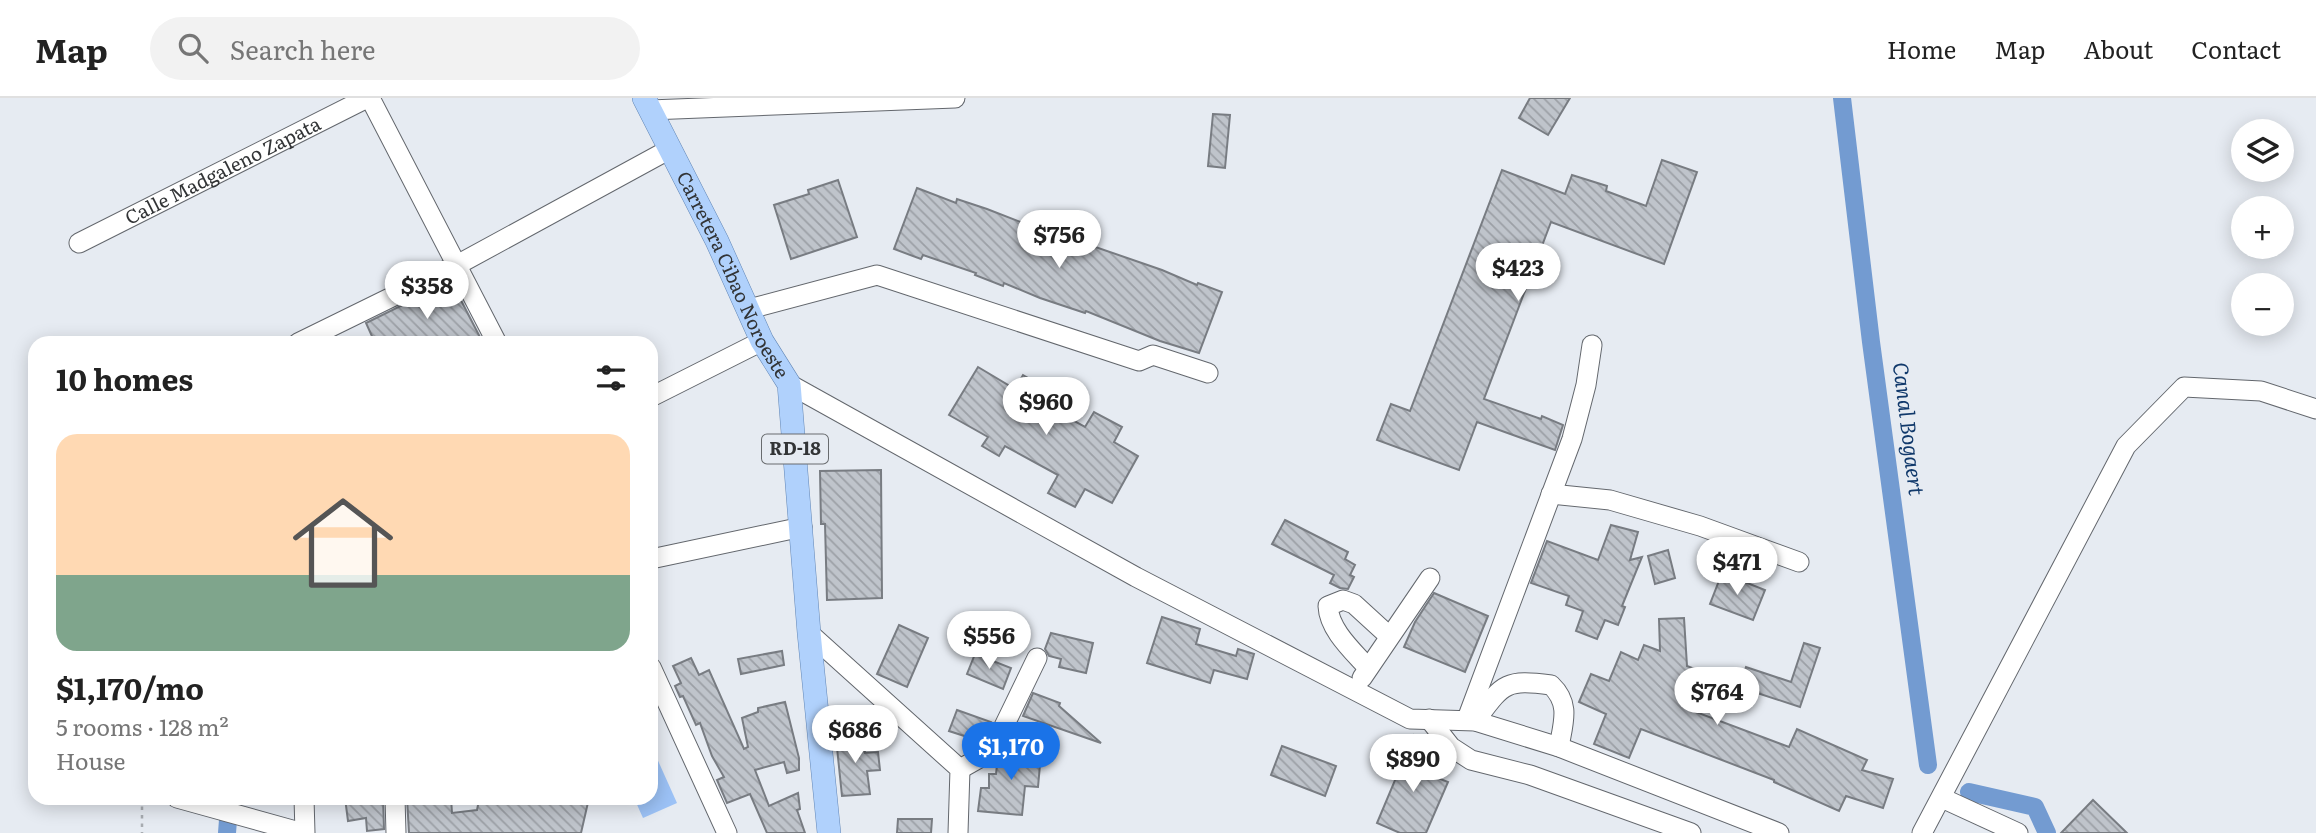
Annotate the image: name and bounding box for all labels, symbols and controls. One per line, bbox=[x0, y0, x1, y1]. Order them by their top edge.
search box bbox=[150, 17, 640, 80]
text: Map bbox=[35, 24, 108, 73]
icon: search bbox=[174, 29, 212, 67]
text: Search here bbox=[230, 29, 376, 68]
text: Home bbox=[1887, 31, 1956, 66]
text: Map bbox=[1994, 31, 2045, 66]
text: About bbox=[2083, 31, 2153, 66]
text: Contact bbox=[2191, 31, 2281, 66]
street label: Calle Madgaleno Zapata bbox=[120, 108, 326, 231]
map controls bbox=[2231, 119, 2294, 336]
button: layers bbox=[2231, 119, 2294, 182]
street label: Carretera Cibao Noroeste bbox=[671, 166, 797, 383]
button: + bbox=[2231, 196, 2294, 259]
pin: $756 bbox=[1018, 211, 1100, 270]
text: $756 bbox=[1033, 216, 1085, 250]
pin: $423 bbox=[1477, 244, 1559, 303]
text: $423 bbox=[1492, 249, 1544, 283]
pin: $358 bbox=[386, 262, 468, 321]
text: $358 bbox=[401, 267, 453, 301]
button: − bbox=[2231, 273, 2294, 336]
text: 10 homes bbox=[56, 356, 193, 400]
icon: filters bbox=[592, 359, 630, 397]
water label: Canal Bogaert bbox=[1887, 360, 1934, 498]
pin: $960 bbox=[1005, 378, 1087, 437]
text: $960 bbox=[1019, 383, 1073, 417]
road number: RD-18 bbox=[762, 435, 828, 464]
icon: home bbox=[280, 480, 406, 606]
pin: $471 bbox=[1696, 538, 1778, 597]
text: $471 bbox=[1713, 543, 1761, 577]
pin: $556 bbox=[948, 612, 1030, 671]
text: $556 bbox=[963, 617, 1015, 651]
text: $1,170/mo bbox=[56, 665, 204, 709]
pin: $764 bbox=[1676, 668, 1758, 727]
text: $764 bbox=[1690, 673, 1744, 707]
pin: $686 bbox=[814, 706, 896, 765]
text: 5 rooms · 128 m² bbox=[56, 709, 229, 743]
text: $686 bbox=[828, 711, 882, 745]
pin: $1,170 bbox=[954, 722, 1068, 782]
text: $1,170 bbox=[978, 728, 1044, 762]
pin: $890 bbox=[1372, 734, 1454, 794]
text: $890 bbox=[1386, 740, 1440, 774]
text: House bbox=[56, 743, 125, 777]

